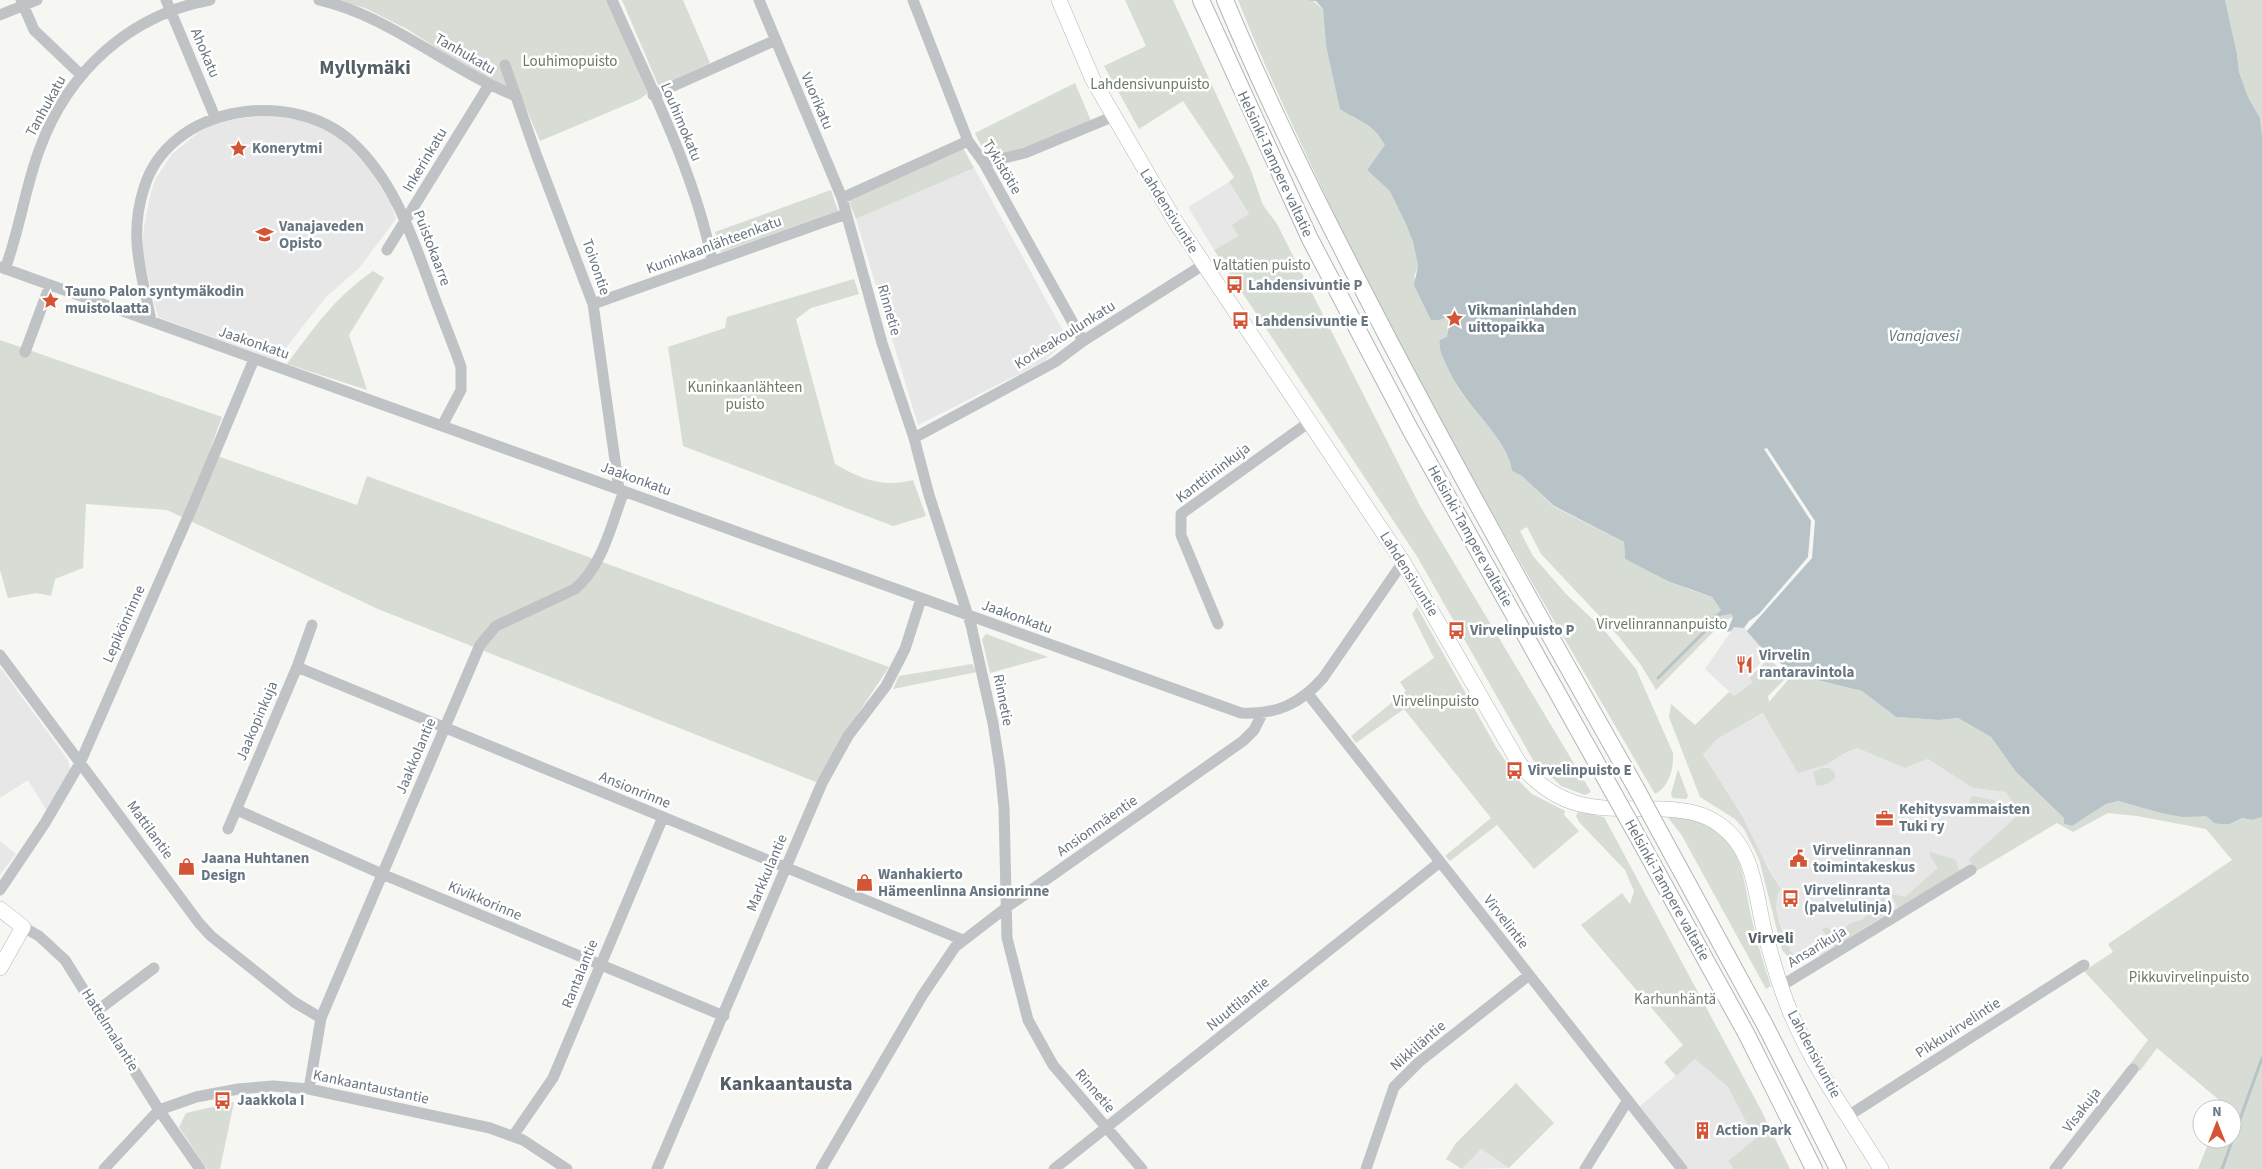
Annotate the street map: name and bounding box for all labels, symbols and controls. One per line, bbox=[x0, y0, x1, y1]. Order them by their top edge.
street label: Ahokatu bbox=[185, 25, 225, 81]
street label: Tanhukatu bbox=[431, 28, 499, 80]
park label: Louhimopuisto bbox=[523, 51, 617, 72]
district label: Myllymäki bbox=[319, 54, 411, 82]
street label: Vuorikatu bbox=[796, 69, 838, 133]
street label: Tanhukatu bbox=[21, 72, 71, 140]
park label: Lahdensivunpuisto bbox=[1090, 74, 1210, 95]
street label: Louhimokatu bbox=[655, 79, 707, 165]
street label: Helsinki-Tampere valtatie bbox=[1232, 88, 1318, 240]
street label: Inkerinkatu bbox=[398, 124, 452, 196]
street label: Tykistötie bbox=[977, 136, 1027, 198]
place icon: Konerytmi bbox=[228, 138, 248, 158]
place label: Konerytmi bbox=[252, 138, 322, 159]
street label: Lahdensivuntie bbox=[1135, 165, 1203, 257]
street label: Puistokaarre bbox=[408, 207, 456, 289]
street label: Kuninkaanlähteenkatu bbox=[643, 211, 785, 279]
place label: Vanajaveden Opisto bbox=[278, 216, 364, 254]
school or university icon: Vanajaveden Opisto bbox=[255, 225, 275, 245]
street label: Toivontie bbox=[577, 236, 615, 298]
park label: Valtatien puisto bbox=[1213, 255, 1311, 276]
bus stop icon: Lahdensivuntie P bbox=[1224, 275, 1244, 295]
place label: Lahdensivuntie P bbox=[1248, 275, 1363, 296]
place label: Tauno Palon syntymäkodin muistolaatta bbox=[65, 281, 244, 319]
street label: Rinnetie bbox=[872, 282, 906, 338]
place icon: Tauno Palon syntymäkodin muistolaatta bbox=[41, 290, 61, 310]
street label: Korkeakoulunkatu bbox=[1011, 296, 1119, 374]
place label: Vikmaninlahden uittopaikka bbox=[1467, 300, 1576, 338]
place icon: Vikmaninlahden uittopaikka bbox=[1444, 309, 1464, 329]
bus stop icon: Lahdensivuntie E bbox=[1231, 311, 1251, 331]
place label: Lahdensivuntie E bbox=[1255, 311, 1369, 332]
street label: Jaakonkatu bbox=[216, 321, 292, 365]
water label: Vanajavesi bbox=[1889, 325, 1959, 347]
park label: Kuninkaanlähteen puisto bbox=[688, 377, 802, 415]
street label: Kanttiininkuja bbox=[1171, 438, 1255, 508]
street label: Jaakonkatu bbox=[598, 457, 674, 501]
street label: Helsinki-Tampere valtatie bbox=[1422, 461, 1518, 611]
street label: Lahdensivuntie bbox=[1375, 528, 1443, 620]
street label: Lepikönrinne bbox=[98, 582, 150, 666]
street label: Jaakonkatu bbox=[979, 595, 1055, 639]
park label: Virvelinrannanpuisto bbox=[1597, 614, 1727, 635]
bus stop icon: Virvelinpuisto P bbox=[1446, 620, 1466, 640]
place label: Virvelinpuisto P bbox=[1469, 620, 1574, 641]
place label: Virvelin rantaravintola bbox=[1758, 645, 1854, 683]
restaurant icon: Virvelin rantaravintola bbox=[1735, 654, 1755, 674]
street label: Rinnetie bbox=[988, 672, 1018, 728]
street label: Jaakopinkuja bbox=[231, 678, 283, 764]
park label: Virvelinpuisto bbox=[1393, 691, 1479, 712]
street label: Jaakkolantie bbox=[391, 715, 441, 797]
bus stop icon: Virvelinpuisto E bbox=[1504, 760, 1524, 780]
place label: Virvelinpuisto E bbox=[1527, 760, 1632, 781]
street label: Ansionrinne bbox=[596, 766, 674, 814]
street label: Ansionmäentie bbox=[1052, 790, 1142, 862]
street label: Mattilantie bbox=[122, 796, 178, 864]
place label: Kehitysvammaisten Tuki ry bbox=[1899, 799, 2030, 837]
office icon: Kehitysvammaisten Tuki ry bbox=[1875, 808, 1895, 828]
street label: Helsinki-Tampere valtatie bbox=[1619, 815, 1715, 965]
street label: Markkulantie bbox=[741, 831, 793, 915]
place label: Virvelinrannan toimintakeskus bbox=[1812, 840, 1916, 878]
place label: Jaana Huhtanen Design bbox=[201, 848, 309, 886]
public building icon: Virvelinrannan toimintakeskus bbox=[1789, 849, 1809, 869]
shop icon: Jaana Huhtanen Design bbox=[177, 857, 197, 877]
place label: Wanhakierto Hämeenlinna Ansionrinne bbox=[878, 864, 1050, 902]
shop icon: Wanhakierto Hämeenlinna Ansionrinne bbox=[854, 873, 874, 893]
street label: Kivikkorinne bbox=[445, 876, 525, 926]
place label: Virvelinranta (palvelulinja) bbox=[1803, 880, 1892, 918]
bus stop icon: Virvelinranta (palvelulinja) bbox=[1780, 889, 1800, 909]
street label: Virvelintie bbox=[1478, 891, 1534, 953]
street label: Ansarikuja bbox=[1783, 921, 1851, 973]
district label: Virveli bbox=[1747, 927, 1794, 949]
street label: Rantalantie bbox=[557, 937, 603, 1011]
park label: Pikkuvirvelinpuisto bbox=[2129, 967, 2249, 988]
street label: Nuuttilantie bbox=[1202, 972, 1274, 1036]
street label: Hattelmalantie bbox=[76, 985, 144, 1075]
park label: Karhunhäntä bbox=[1634, 989, 1716, 1010]
street label: Pikkuvirvelintie bbox=[1911, 993, 2005, 1063]
street label: Lahdensivuntie bbox=[1782, 1006, 1846, 1102]
street label: Nikkiläntie bbox=[1386, 1016, 1450, 1076]
street label: Kankaantaustantie bbox=[311, 1064, 431, 1110]
street label: Rinnetie bbox=[1070, 1064, 1120, 1118]
district label: Kankaantausta bbox=[720, 1070, 852, 1098]
street label: Visakuja bbox=[2058, 1083, 2106, 1137]
bus stop icon: Jaakkola I bbox=[213, 1090, 233, 1110]
place label: Jaakkola I bbox=[237, 1090, 305, 1111]
north arrow bbox=[2192, 1099, 2242, 1149]
text: N bbox=[2212, 1102, 2222, 1122]
building icon: Action Park bbox=[1692, 1120, 1712, 1140]
place label: Action Park bbox=[1715, 1120, 1793, 1141]

